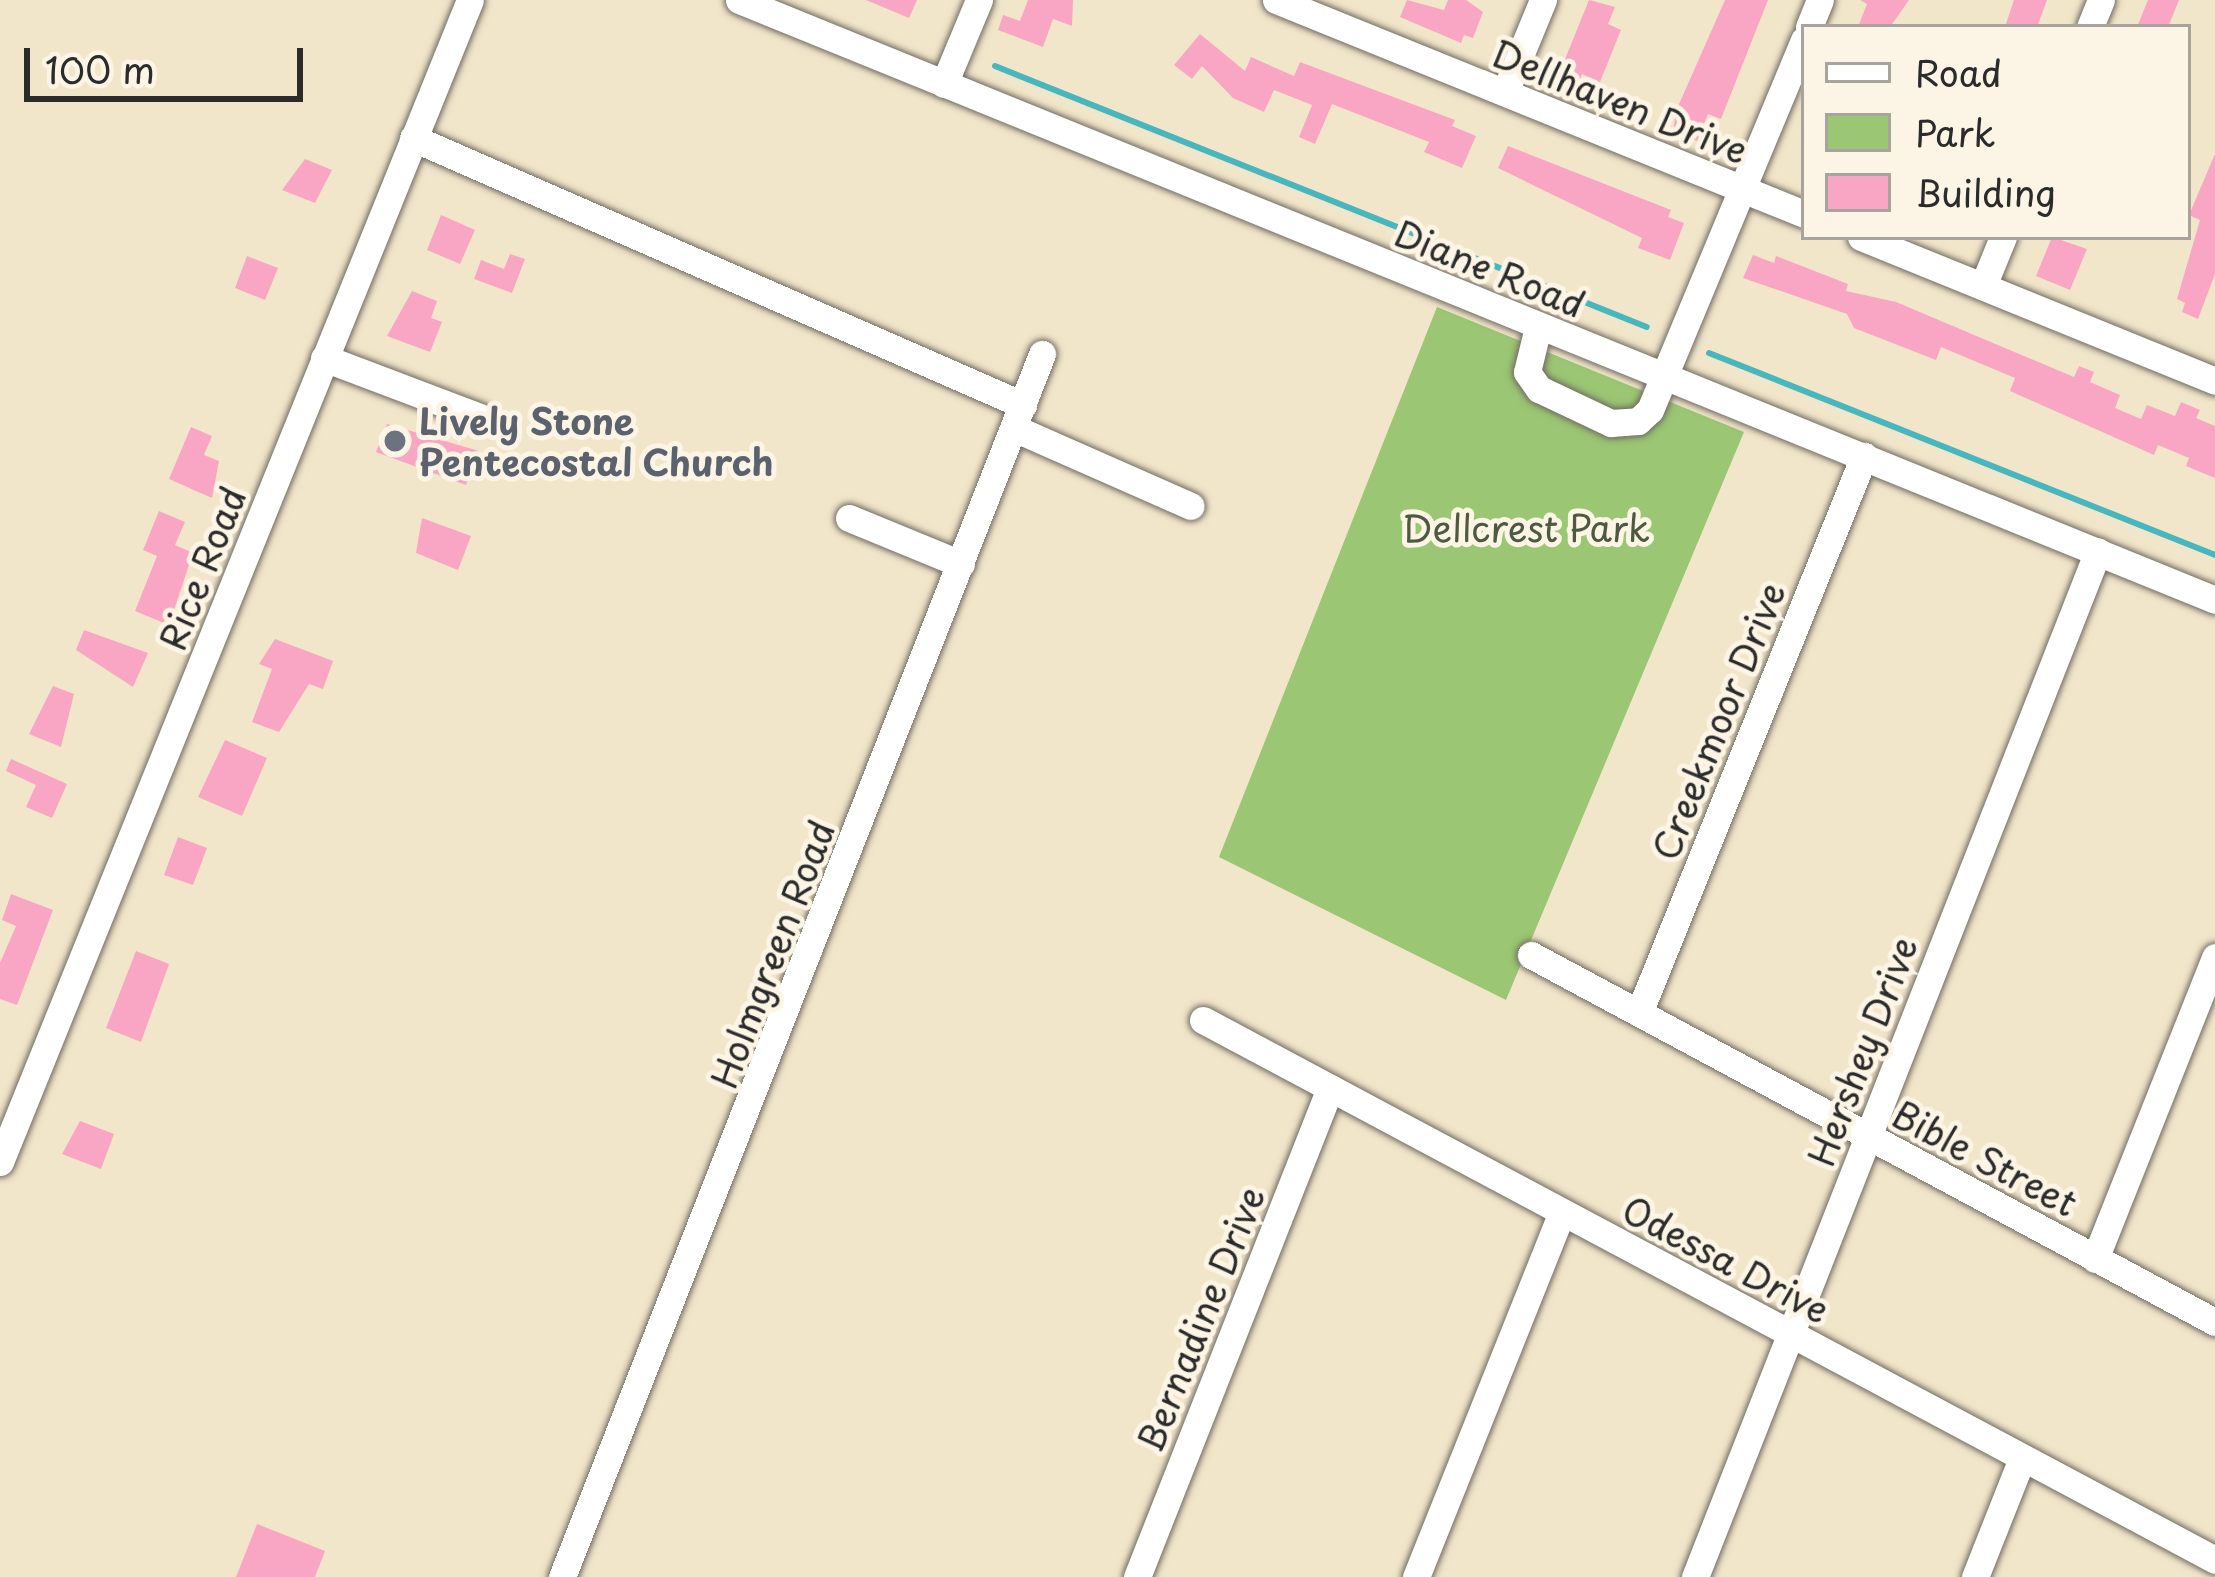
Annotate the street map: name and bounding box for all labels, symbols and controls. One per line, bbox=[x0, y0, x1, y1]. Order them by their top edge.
scale bar bbox=[30, 24, 309, 98]
legend bbox=[1801, 24, 2191, 240]
street label: Dellhaven Drive bbox=[1485, 30, 1755, 172]
text: 100 m bbox=[45, 42, 155, 96]
text: Road bbox=[1915, 45, 2002, 99]
text: Park bbox=[1915, 105, 1995, 159]
text: Building bbox=[1915, 165, 2056, 219]
street label: Diane Road bbox=[1389, 210, 1591, 326]
place label: Lively Stone Pentecostal Church bbox=[419, 398, 774, 483]
marker: Lively Stone Pentecostal Church bbox=[382, 428, 408, 454]
street label: Rice Road bbox=[150, 481, 254, 655]
park label: Dellcrest Park bbox=[1402, 506, 1650, 550]
street label: Creekmoor Drive bbox=[1642, 576, 1794, 866]
street label: Holmgreen Road bbox=[701, 813, 843, 1095]
street label: Hershey Drive bbox=[1798, 929, 1926, 1173]
street label: Bible Street bbox=[1885, 1091, 2085, 1225]
street label: Bernadine Drive bbox=[1127, 1180, 1273, 1458]
street label: Odessa Drive bbox=[1615, 1186, 1837, 1332]

